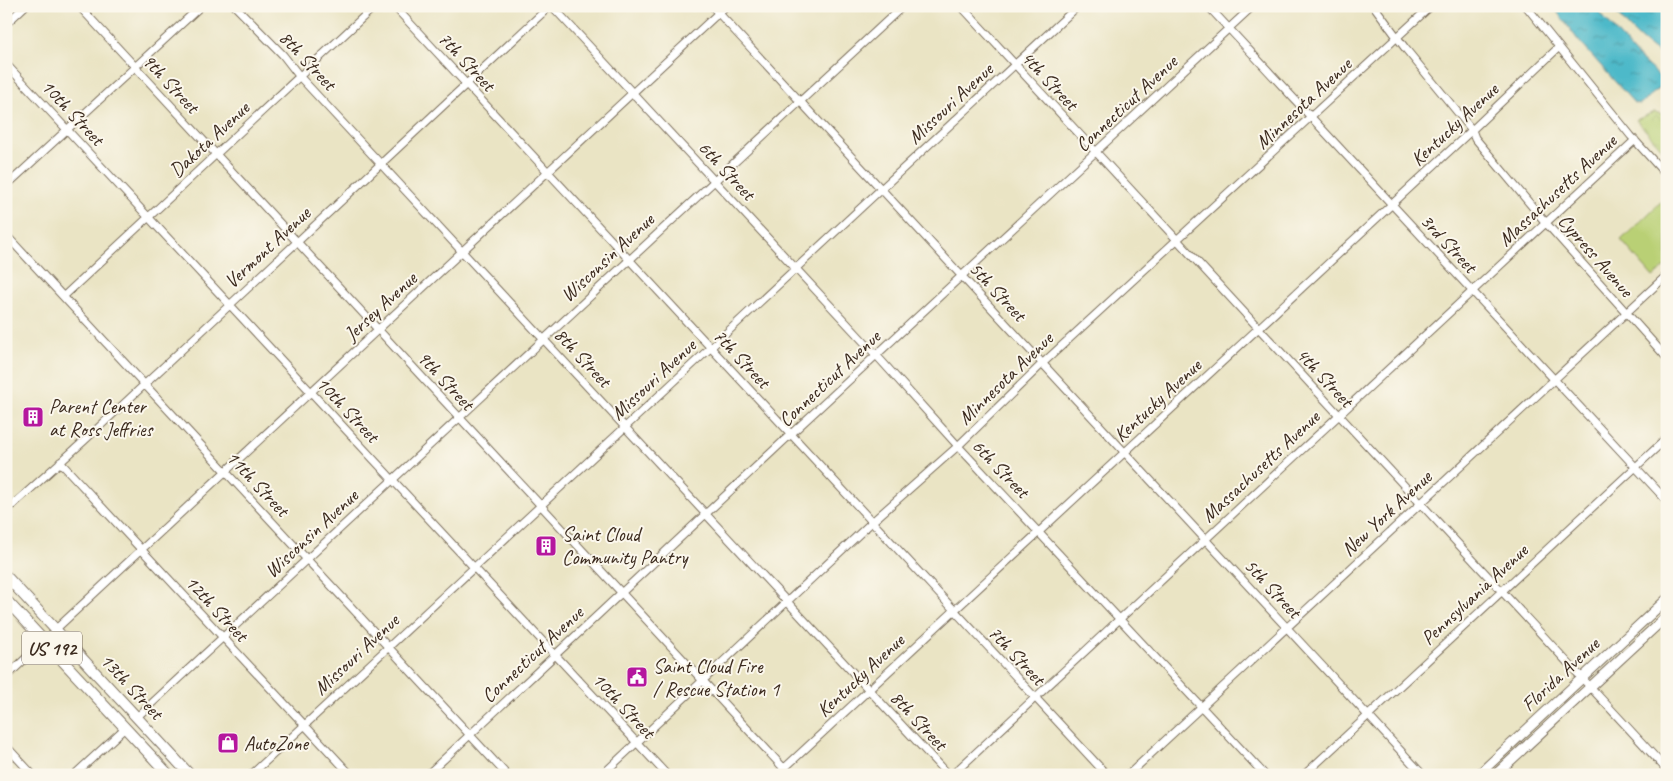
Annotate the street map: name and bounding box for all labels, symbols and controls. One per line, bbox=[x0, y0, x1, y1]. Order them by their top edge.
street label: 8th Street bbox=[274, 25, 343, 97]
street label: 7th Street bbox=[433, 26, 502, 98]
street label: 4th Street bbox=[1016, 45, 1085, 117]
street label: 9th Street bbox=[137, 48, 206, 120]
street label: Connecticut Avenue bbox=[1070, 49, 1184, 157]
street label: Minnesota Avenue bbox=[1250, 51, 1358, 154]
street label: Missouri Avenue bbox=[902, 56, 1000, 149]
street label: 10th Street bbox=[36, 74, 111, 152]
street label: Kentucky Avenue bbox=[1405, 76, 1505, 171]
street label: Dakota Avenue bbox=[164, 95, 256, 183]
street label: Massachusetts Avenue bbox=[1493, 128, 1623, 252]
street label: 6th Street bbox=[693, 135, 762, 207]
street label: Vermont Avenue bbox=[219, 200, 317, 294]
street label: Wisconsin Avenue bbox=[555, 207, 661, 307]
street label: 3rd Street bbox=[1415, 208, 1484, 280]
street label: Cypress Avenue bbox=[1553, 209, 1640, 303]
street label: 5th Street bbox=[964, 256, 1033, 328]
street label: Jersey Avenue bbox=[338, 265, 423, 347]
street label: 8th Street bbox=[549, 322, 618, 394]
street label: 7th Street bbox=[708, 323, 777, 395]
street label: Connecticut Avenue bbox=[773, 324, 887, 432]
street label: Minnesota Avenue bbox=[952, 326, 1059, 430]
street label: Missouri Avenue bbox=[605, 332, 703, 425]
street label: 4th Street bbox=[1291, 342, 1360, 414]
street label: 9th Street bbox=[412, 345, 481, 417]
street label: Kentucky Avenue bbox=[1108, 352, 1208, 447]
street label: 10th Street bbox=[311, 371, 386, 449]
place label: Parent Center at Ross Jeffries bbox=[49, 394, 154, 442]
street label: Massachusetts Avenue bbox=[1196, 404, 1326, 528]
building icon: Parent Center at Ross Jeffries bbox=[21, 405, 45, 429]
street label: 6th Street bbox=[966, 434, 1037, 505]
street label: 11th Street bbox=[221, 445, 296, 523]
street label: New York Avenue bbox=[1336, 464, 1438, 562]
street label: Wisconsin Avenue bbox=[259, 483, 365, 583]
place label: Saint Cloud Community Pantry bbox=[562, 522, 689, 570]
building icon: Saint Cloud Community Pantry bbox=[534, 534, 558, 558]
street label: Pennsylvania Avenue bbox=[1415, 537, 1534, 650]
street label: 5th Street bbox=[1239, 553, 1308, 625]
street label: 12th Street bbox=[180, 570, 255, 648]
street label: Connecticut Avenue bbox=[476, 600, 590, 708]
street label: Missouri Avenue bbox=[308, 607, 406, 700]
street label: 7th Street bbox=[983, 620, 1052, 692]
street label: Kentucky Avenue bbox=[811, 627, 911, 722]
street label: Florida Avenue bbox=[1516, 631, 1606, 717]
road number: US 192 bbox=[22, 632, 82, 664]
street label: 13th Street bbox=[95, 648, 170, 726]
place label: Saint Cloud Fire / Rescue Station 1 bbox=[653, 654, 780, 702]
public building icon: Saint Cloud Fire / Rescue Station 1 bbox=[625, 665, 649, 689]
street label: 10th Street bbox=[587, 667, 662, 745]
street label: 8th Street bbox=[885, 685, 954, 757]
shop icon: AutoZone bbox=[216, 731, 240, 755]
place label: AutoZone bbox=[244, 731, 309, 756]

